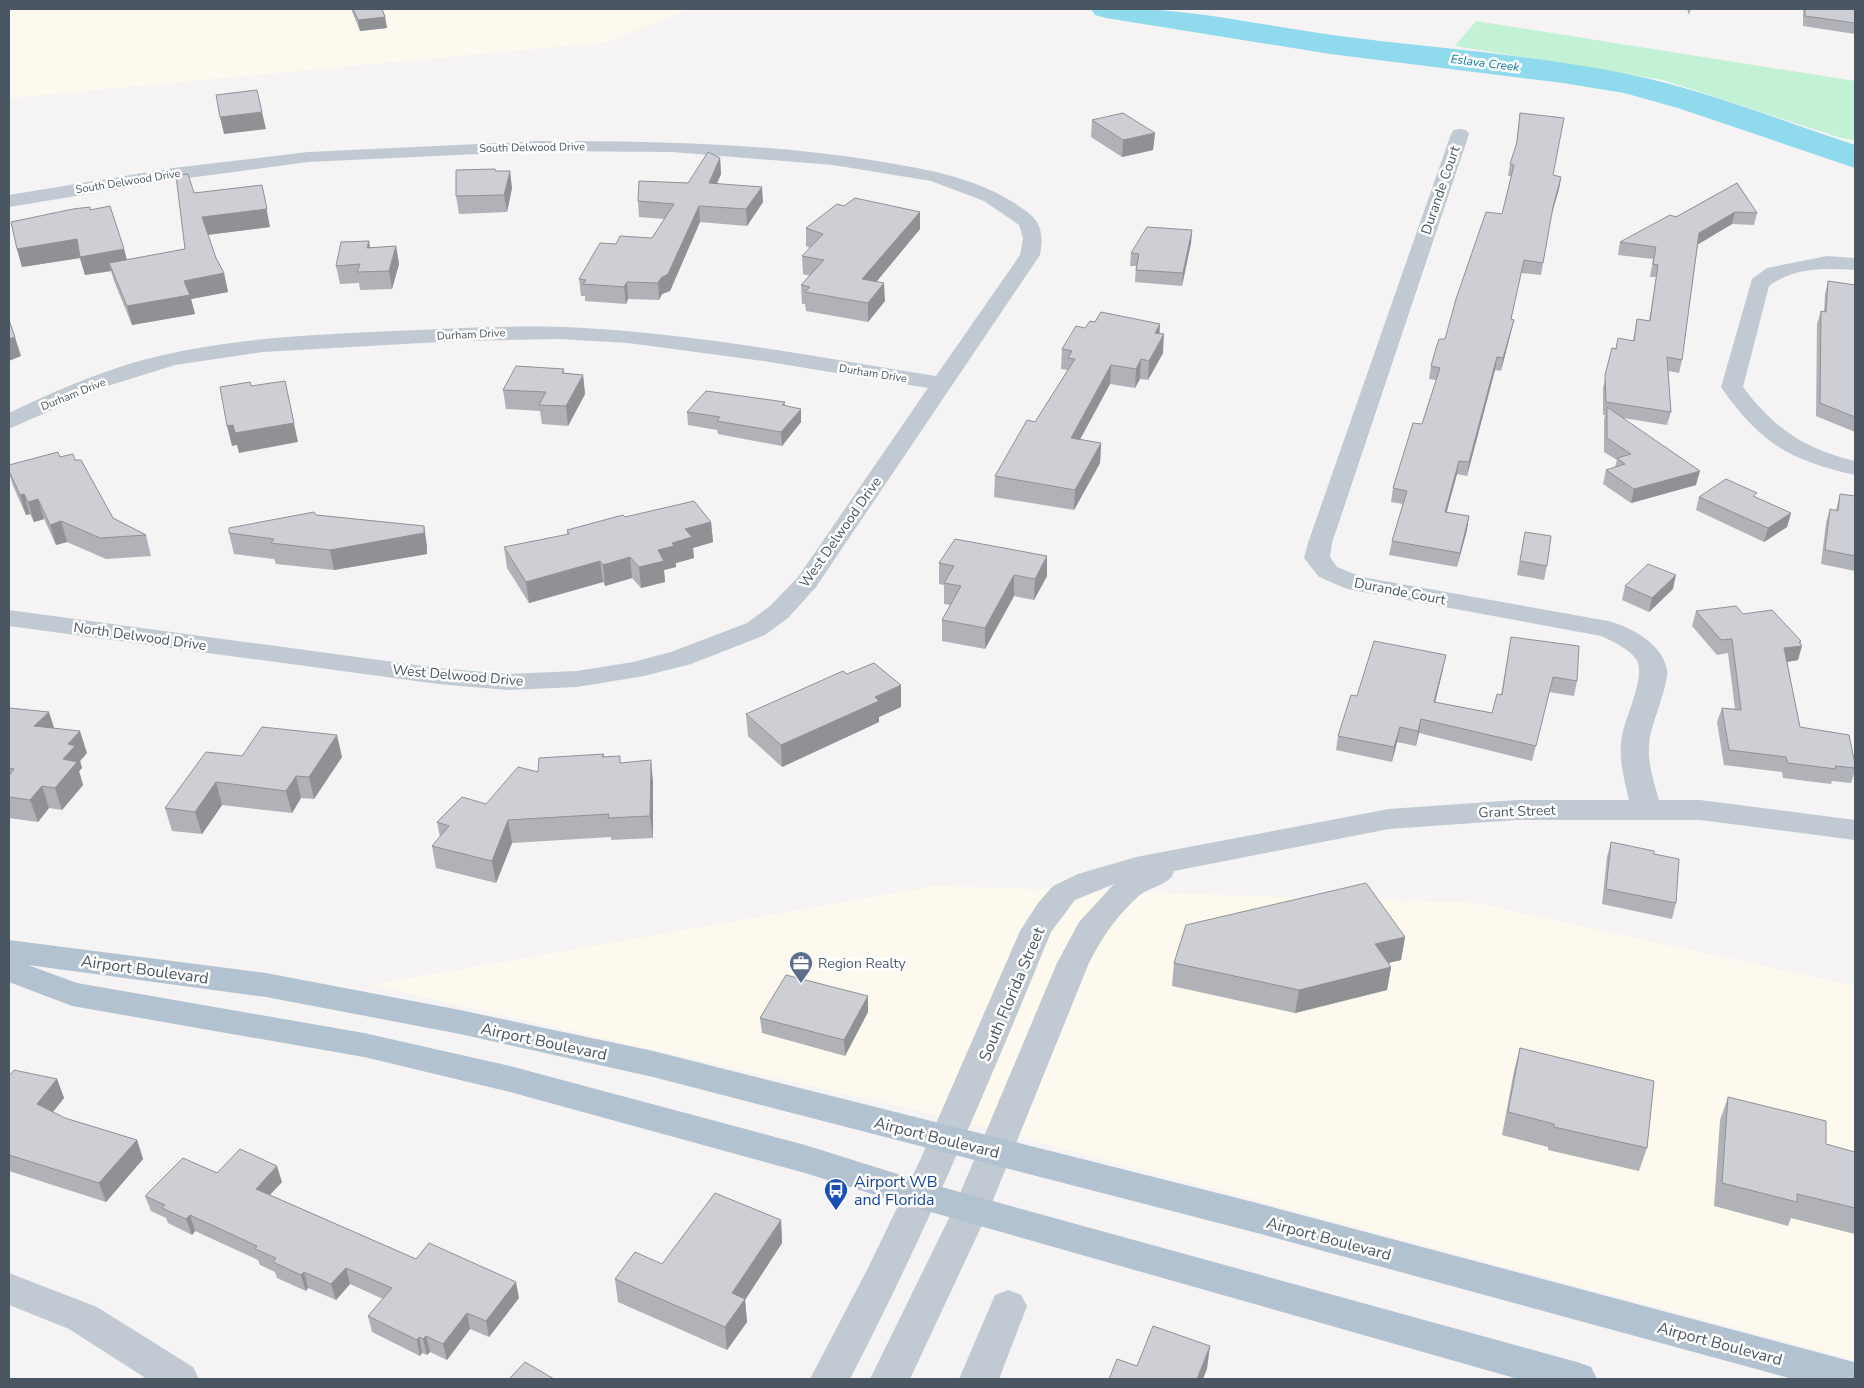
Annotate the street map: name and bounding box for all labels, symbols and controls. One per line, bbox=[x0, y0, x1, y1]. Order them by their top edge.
water label: Eslava Creek bbox=[1450, 51, 1521, 75]
street label: South Delwood Drive bbox=[479, 139, 585, 156]
street label: Durande Court bbox=[1416, 143, 1465, 237]
street label: South Delwood Drive bbox=[75, 166, 182, 197]
street label: Durham Drive bbox=[436, 325, 506, 344]
street label: Durham Drive bbox=[838, 361, 908, 386]
street label: Durham Drive bbox=[39, 375, 108, 414]
street label: West Delwood Drive bbox=[795, 473, 886, 591]
street label: Durande Court bbox=[1353, 573, 1447, 610]
street label: North Delwood Drive bbox=[72, 618, 208, 655]
street label: West Delwood Drive bbox=[392, 660, 524, 691]
street label: Grant Street bbox=[1478, 801, 1556, 822]
street label: South Florida Street bbox=[974, 924, 1050, 1065]
street label: Airport Boulevard bbox=[80, 950, 210, 990]
office icon: Region Realty bbox=[788, 950, 814, 984]
place label: Region Realty bbox=[818, 954, 907, 973]
street label: Airport Boulevard bbox=[479, 1018, 609, 1066]
street label: Airport Boulevard bbox=[872, 1112, 1002, 1164]
place label: Airport WB and Florida bbox=[854, 1171, 938, 1211]
bus stop icon: Airport WB and Florida bbox=[823, 1177, 849, 1211]
street label: Airport Boulevard bbox=[1264, 1212, 1394, 1266]
street label: Airport Boulevard bbox=[1655, 1317, 1785, 1371]

